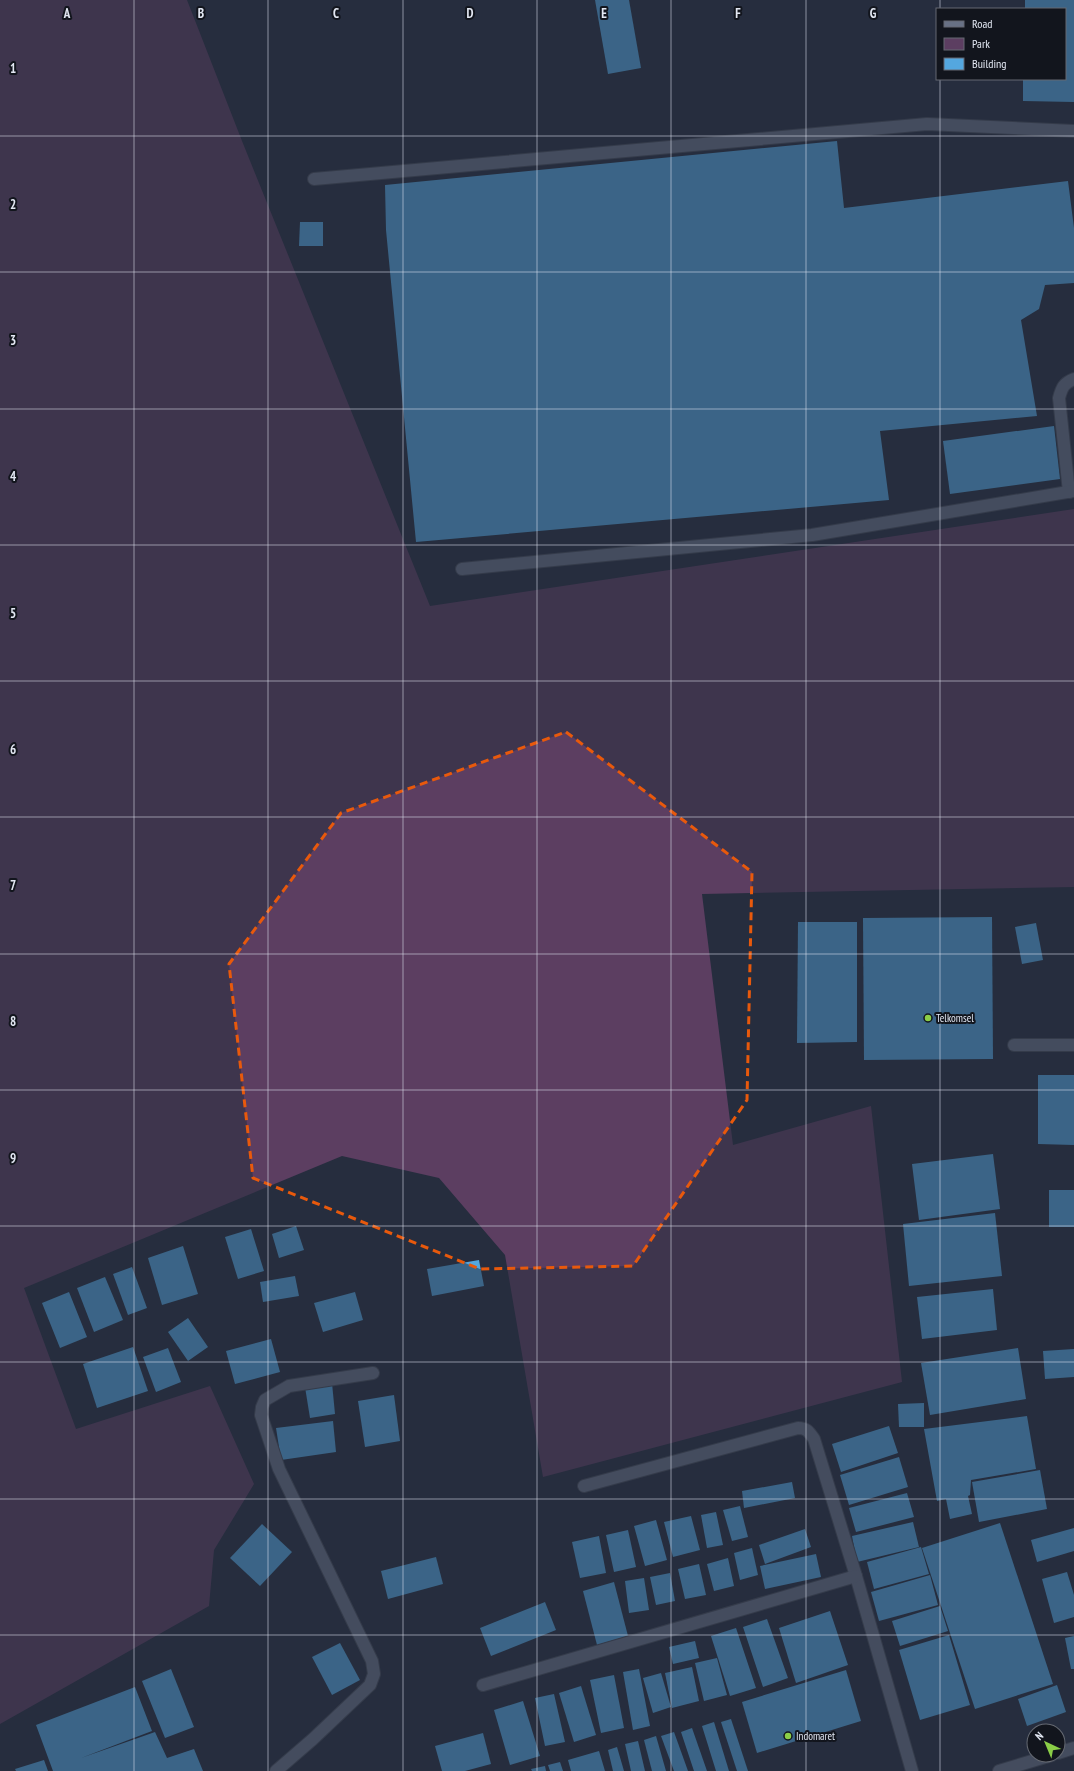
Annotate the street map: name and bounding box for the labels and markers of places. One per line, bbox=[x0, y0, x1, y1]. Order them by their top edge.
place label: Telkomsel bbox=[936, 1011, 974, 1025]
marker: Telkomsel bbox=[923, 1013, 933, 1023]
place label: Indomaret bbox=[796, 1729, 835, 1743]
marker: Indomaret bbox=[783, 1731, 793, 1741]

